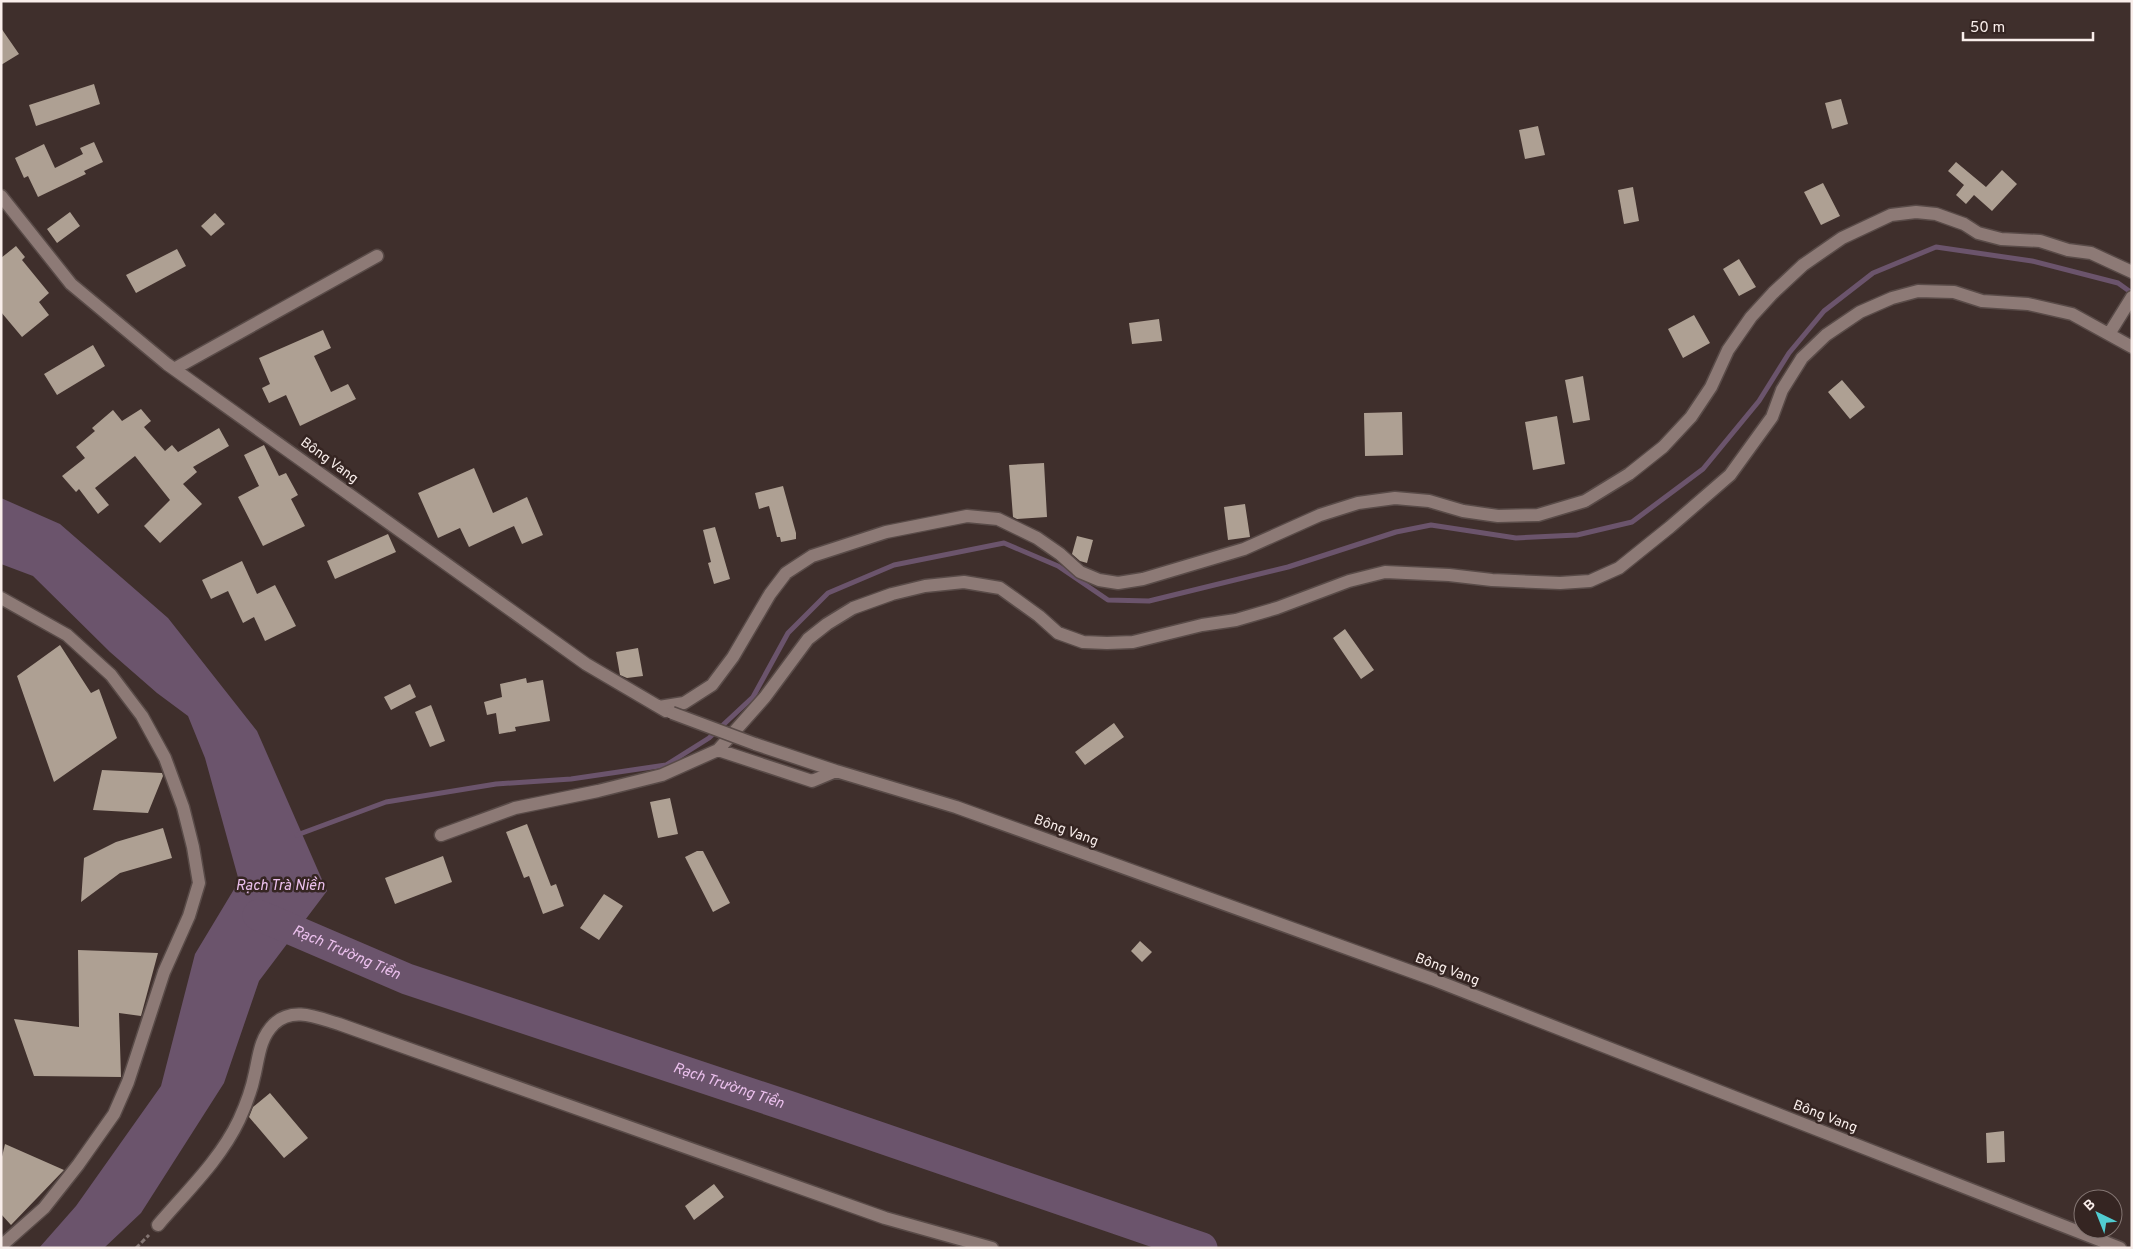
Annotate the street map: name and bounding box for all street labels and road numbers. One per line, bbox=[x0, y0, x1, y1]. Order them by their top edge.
street label: Bông Vang bbox=[297, 434, 361, 488]
street label: Bông Vang bbox=[1031, 811, 1101, 851]
street label: Bông Vang bbox=[1412, 950, 1482, 990]
street label: Bông Vang bbox=[1790, 1097, 1860, 1137]

